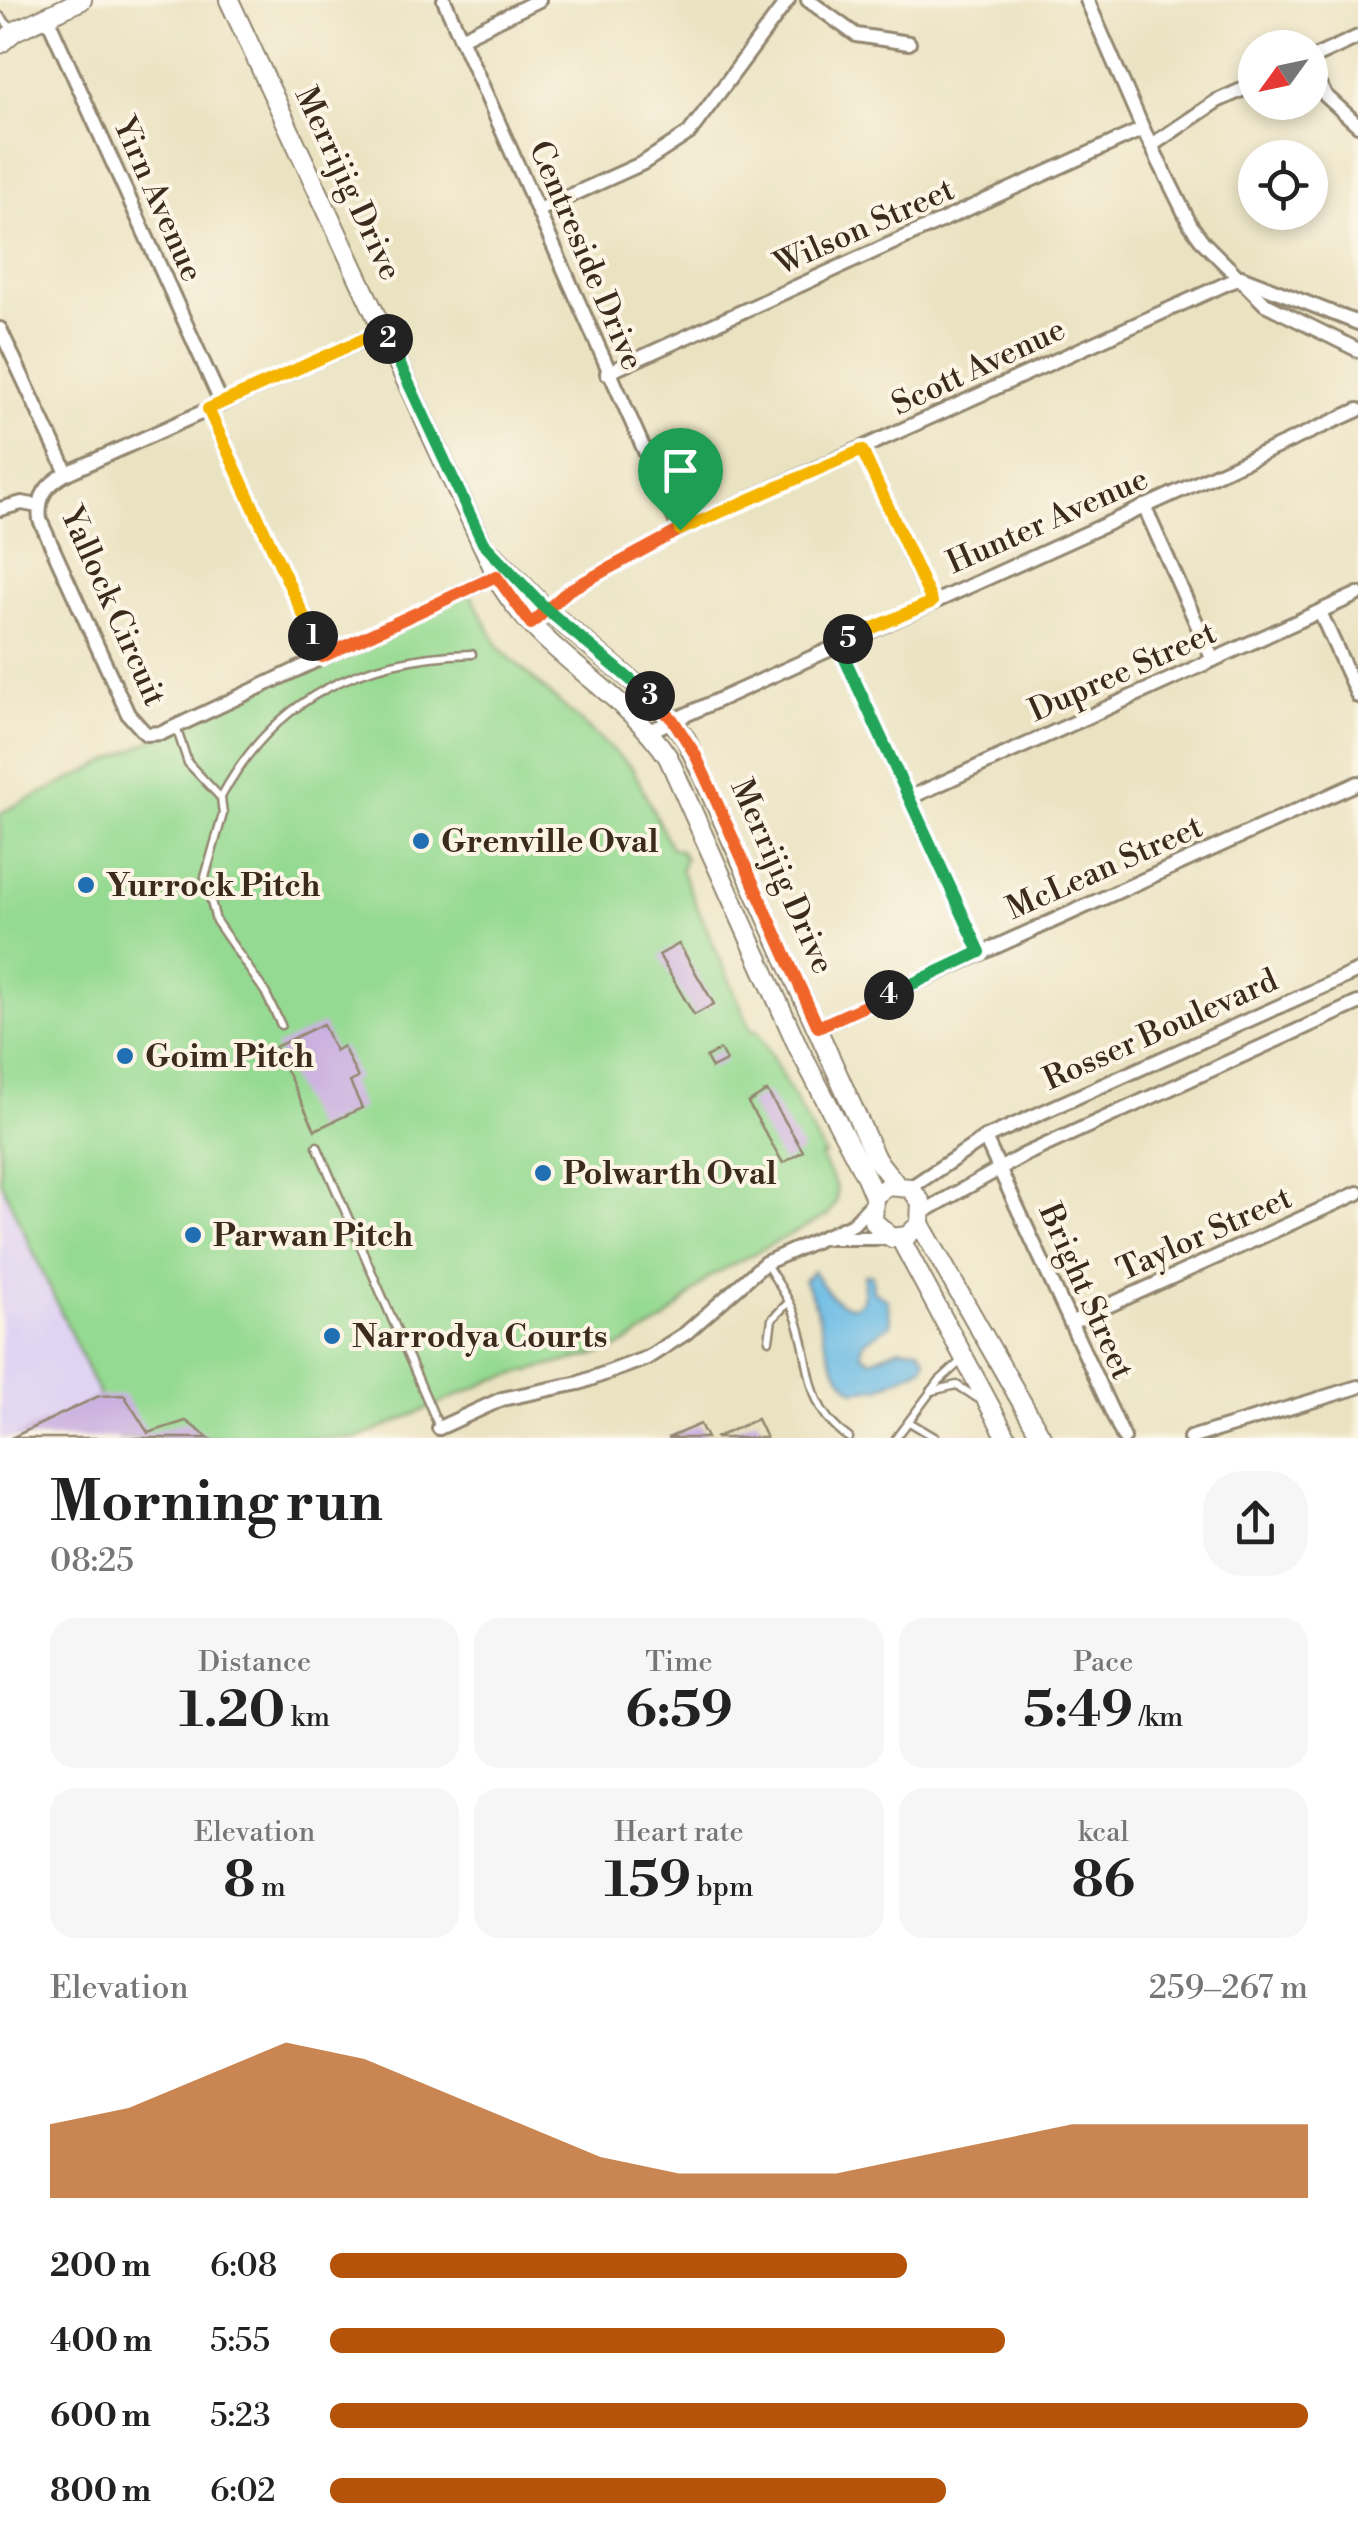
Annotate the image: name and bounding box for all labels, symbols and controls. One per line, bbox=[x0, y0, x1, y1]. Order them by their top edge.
north arrow bbox=[1238, 30, 1328, 120]
map controls bbox=[1238, 30, 1328, 230]
street label: Merrijig Drive bbox=[286, 80, 410, 287]
street label: Yirn Avenue bbox=[103, 109, 212, 288]
street label: Centreside Drive bbox=[520, 135, 652, 376]
button: locate bbox=[1238, 140, 1328, 230]
street label: Wilson Street bbox=[767, 169, 960, 285]
street label: Scott Avenue bbox=[885, 309, 1072, 425]
pin: 2 bbox=[363, 314, 413, 364]
text: 2 bbox=[379, 321, 397, 356]
pin bbox=[638, 428, 723, 531]
icon: arrive bbox=[653, 443, 708, 498]
street label: Hunter Avenue bbox=[941, 459, 1154, 583]
street label: Yallock Circuit bbox=[51, 499, 175, 712]
pin: 1 bbox=[288, 611, 338, 661]
street label: Dupree Street bbox=[1022, 613, 1222, 731]
pin: 5 bbox=[823, 614, 873, 664]
text: 1 bbox=[306, 618, 320, 653]
text: 5 bbox=[839, 621, 857, 656]
pin: 3 bbox=[625, 671, 675, 721]
text: 3 bbox=[642, 678, 658, 713]
street label: Merrijig Drive bbox=[721, 773, 843, 980]
street label: McLean Street bbox=[1000, 807, 1209, 929]
place label: Grenville Oval bbox=[441, 822, 659, 862]
marker: Grenville Oval bbox=[410, 830, 432, 852]
place label: Yurrock Pitch bbox=[106, 866, 321, 906]
marker: Yurrock Pitch bbox=[75, 874, 97, 896]
street label: Rosser Boulevard bbox=[1037, 960, 1284, 1100]
pin: 4 bbox=[864, 970, 914, 1020]
text: 4 bbox=[880, 977, 898, 1012]
place label: Goim Pitch bbox=[145, 1037, 314, 1077]
marker: Goim Pitch bbox=[114, 1045, 136, 1067]
place label: Polwarth Oval bbox=[563, 1154, 777, 1194]
marker: Polwarth Oval bbox=[532, 1162, 554, 1184]
street label: Taylor Street bbox=[1111, 1178, 1298, 1290]
street label: Bright Street bbox=[1029, 1196, 1143, 1385]
place label: Parwan Pitch bbox=[213, 1216, 413, 1256]
marker: Parwan Pitch bbox=[182, 1224, 204, 1246]
place label: Narrodya Courts bbox=[352, 1317, 607, 1357]
marker: Narrodya Courts bbox=[321, 1325, 343, 1347]
text: Morning run bbox=[50, 1469, 383, 1538]
button: share bbox=[1203, 1471, 1308, 1576]
text: 08:25 bbox=[50, 1541, 134, 1581]
text: Distance bbox=[198, 1645, 311, 1680]
text: Time bbox=[645, 1645, 713, 1680]
text: Pace bbox=[1073, 1645, 1133, 1680]
text: 1.20 bbox=[179, 1680, 285, 1742]
text: 6:59 bbox=[625, 1680, 733, 1742]
text: 5:49 bbox=[1023, 1680, 1133, 1742]
text: km bbox=[285, 1700, 330, 1735]
text: /km bbox=[1133, 1700, 1183, 1735]
text: Elevation bbox=[194, 1815, 315, 1850]
text: Heart rate bbox=[614, 1815, 744, 1850]
text: kcal bbox=[1078, 1815, 1129, 1850]
text: 8 bbox=[224, 1850, 255, 1912]
text: 159 bbox=[605, 1850, 691, 1912]
text: 86 bbox=[1072, 1850, 1135, 1912]
text: m bbox=[255, 1870, 286, 1905]
text: bpm bbox=[691, 1870, 753, 1905]
text: Elevation bbox=[50, 1968, 189, 2008]
text: 259–267 m bbox=[1149, 1968, 1308, 2008]
text: 200 m bbox=[50, 2246, 151, 2286]
text: 6:08 bbox=[210, 2246, 277, 2286]
text: 400 m bbox=[50, 2321, 152, 2361]
text: 5:55 bbox=[210, 2321, 270, 2361]
text: 600 m bbox=[50, 2396, 151, 2436]
text: 5:23 bbox=[210, 2396, 271, 2436]
text: 800 m bbox=[50, 2471, 151, 2511]
text: 6:02 bbox=[210, 2471, 276, 2511]

